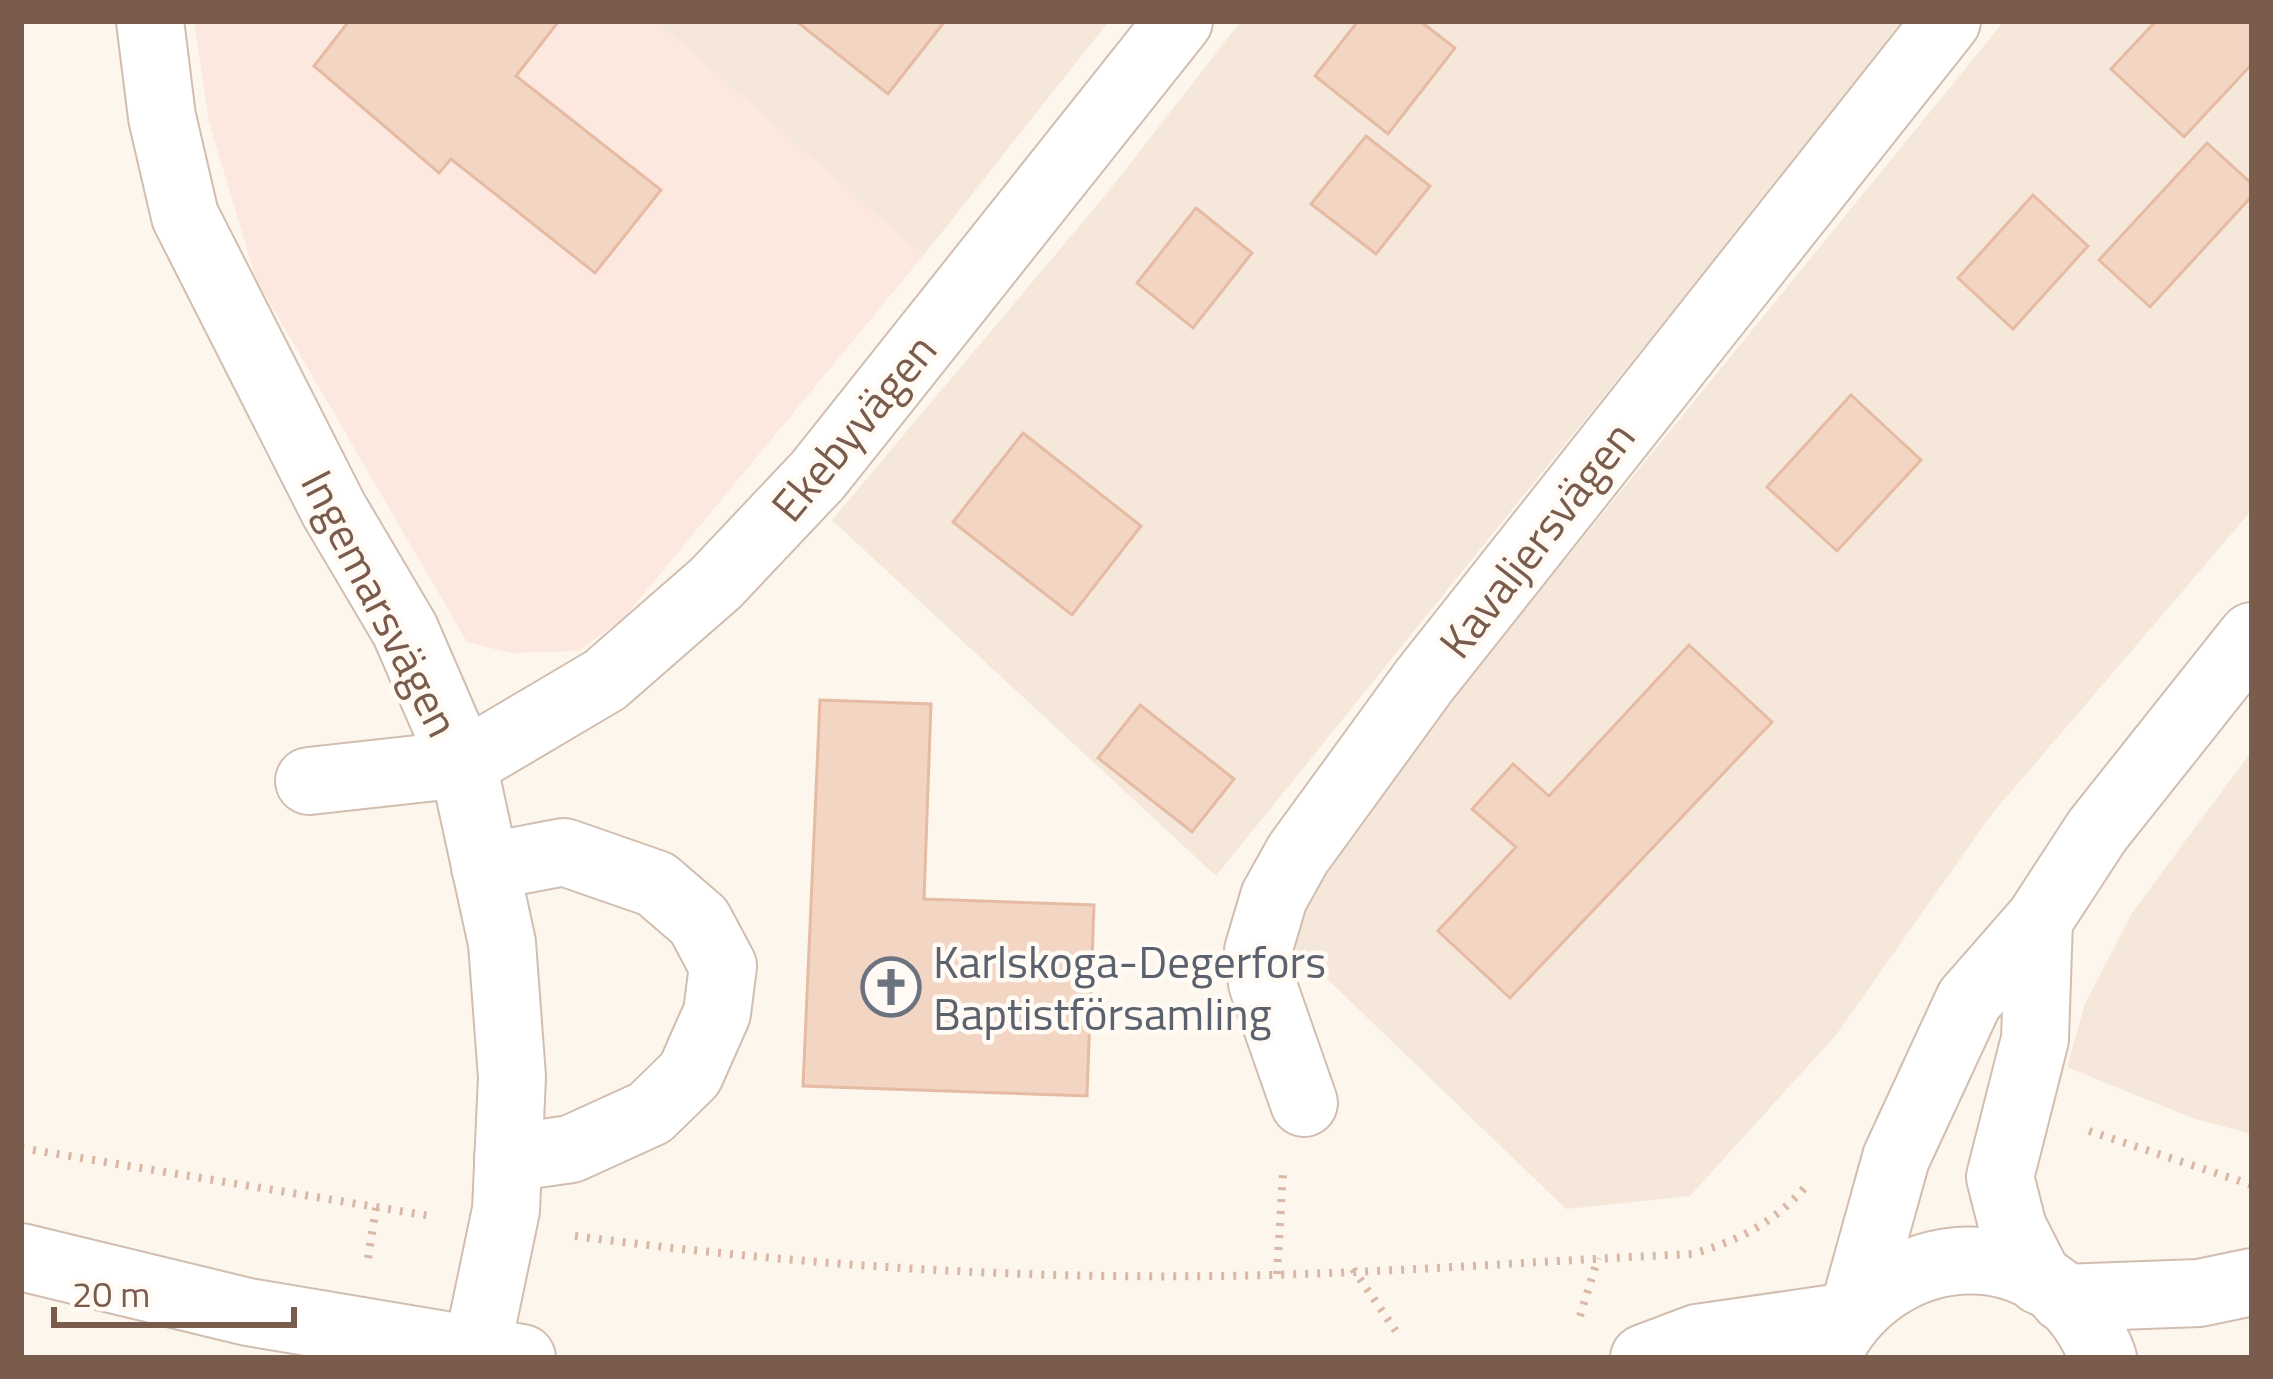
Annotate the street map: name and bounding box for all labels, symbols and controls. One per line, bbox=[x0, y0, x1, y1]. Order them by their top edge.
street label: Ekebyvägen bbox=[754, 318, 952, 536]
street label: Kavaljersvägen bbox=[1422, 406, 1650, 672]
street label: Ingemarsvägen bbox=[285, 458, 477, 748]
place label: Karlskoga-Degerfors Baptistförsamling bbox=[933, 927, 1326, 1047]
church icon: Karlskoga-Degerfors Baptistförsamling bbox=[860, 956, 922, 1018]
scale bar bbox=[54, 1253, 294, 1327]
text: 20 m bbox=[72, 1266, 150, 1321]

